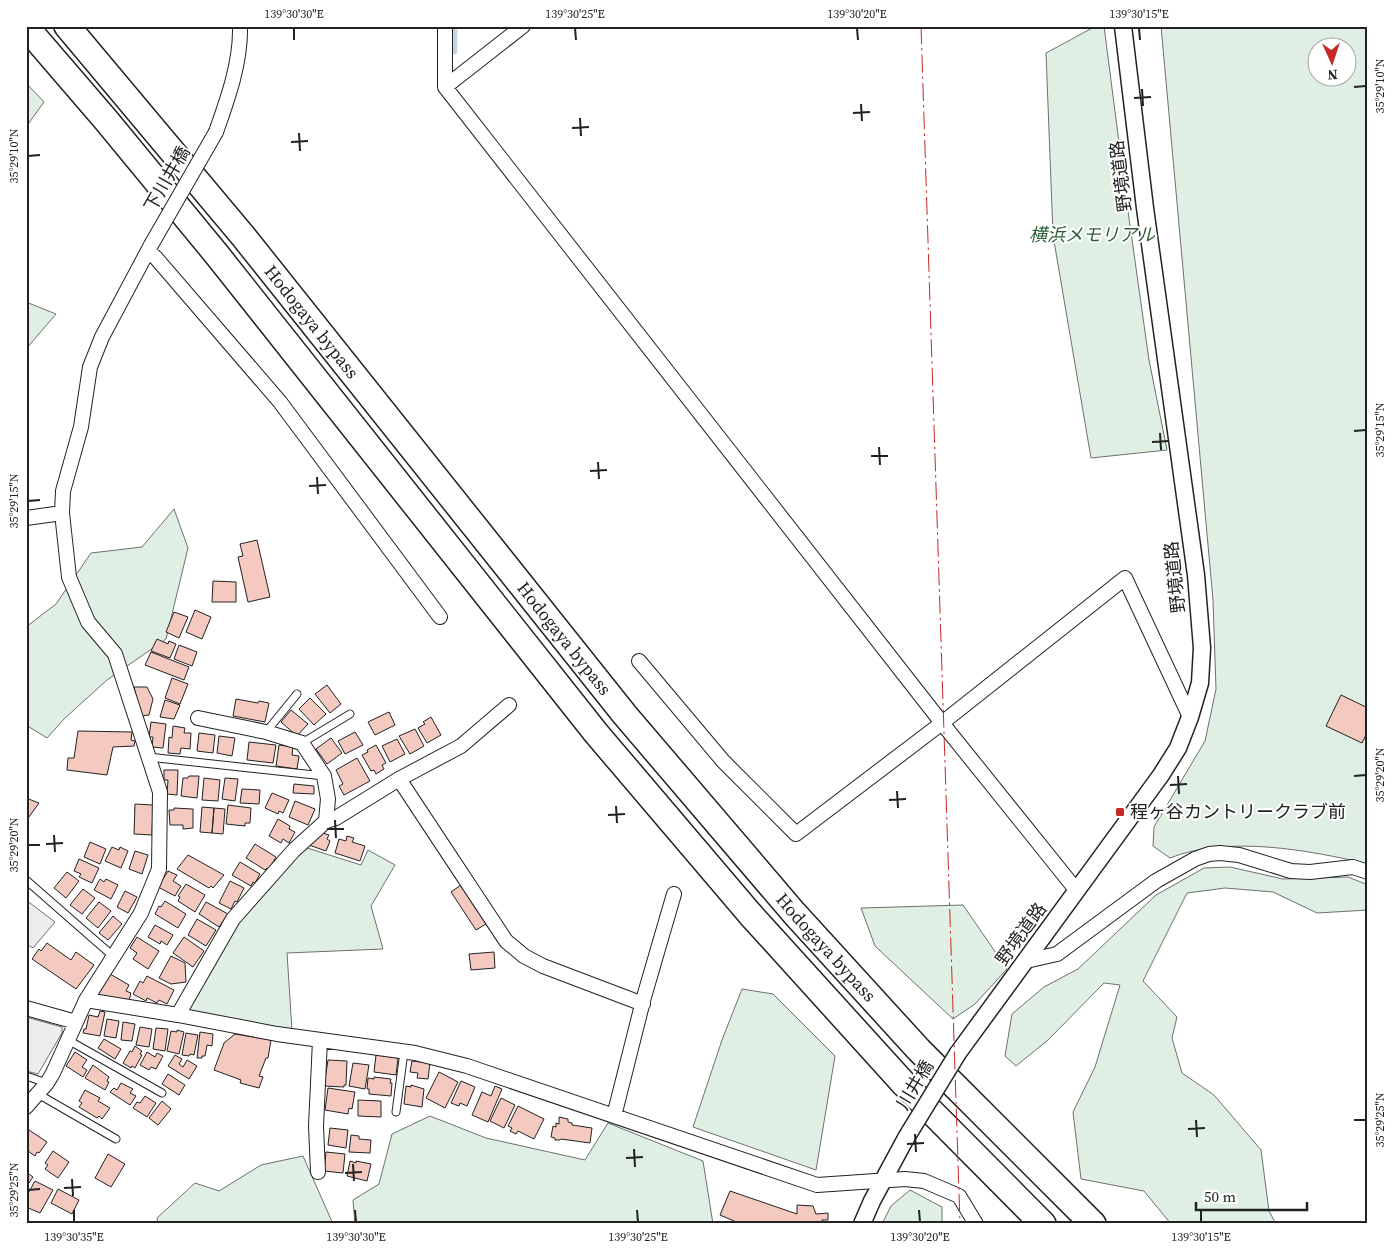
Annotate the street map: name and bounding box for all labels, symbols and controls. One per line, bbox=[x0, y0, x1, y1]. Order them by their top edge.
text: 139°30'30"E bbox=[264, 6, 324, 22]
text: 139°30'25"E bbox=[545, 6, 605, 22]
text: 139°30'20"E bbox=[827, 6, 887, 22]
text: 139°30'15"E bbox=[1109, 6, 1169, 22]
north arrow bbox=[1306, 38, 1356, 88]
text: 35°29'10"N bbox=[1372, 58, 1388, 114]
text: N bbox=[1327, 65, 1338, 85]
text: 35°29'10"N bbox=[6, 128, 22, 184]
street label: 野境道路 bbox=[1104, 139, 1137, 213]
street label: 下川井橋 bbox=[138, 141, 195, 216]
park label: 横浜メモリアル bbox=[1029, 222, 1156, 247]
street label: Hodogaya bypass bbox=[259, 260, 365, 384]
text: 35°29'15"N bbox=[1372, 402, 1388, 458]
text: 35°29'15"N bbox=[6, 473, 22, 529]
street label: 野境道路 bbox=[1158, 540, 1191, 614]
street label: Hodogaya bypass bbox=[511, 576, 618, 701]
text: 35°29'20"N bbox=[1372, 747, 1388, 803]
place label: 程ヶ谷カントリークラブ前 bbox=[1130, 799, 1346, 824]
marker: 程ヶ谷カントリークラブ前 bbox=[1114, 806, 1126, 818]
text: 35°29'20"N bbox=[6, 817, 22, 873]
street label: Hodogaya bypass bbox=[770, 888, 882, 1007]
street label: 野境道路 bbox=[989, 897, 1052, 970]
street label: 川井橋 bbox=[890, 1055, 939, 1114]
text: 35°29'25"N bbox=[1372, 1092, 1388, 1148]
text: 35°29'25"N bbox=[6, 1162, 22, 1218]
scale bar bbox=[1196, 1180, 1308, 1212]
text: 50 m bbox=[1204, 1186, 1236, 1207]
text: 139°30'35"E bbox=[44, 1229, 104, 1245]
text: 139°30'30"E bbox=[326, 1229, 386, 1245]
text: 139°30'25"E bbox=[608, 1229, 668, 1245]
text: 139°30'20"E bbox=[890, 1229, 950, 1245]
text: 139°30'15"E bbox=[1171, 1229, 1231, 1245]

